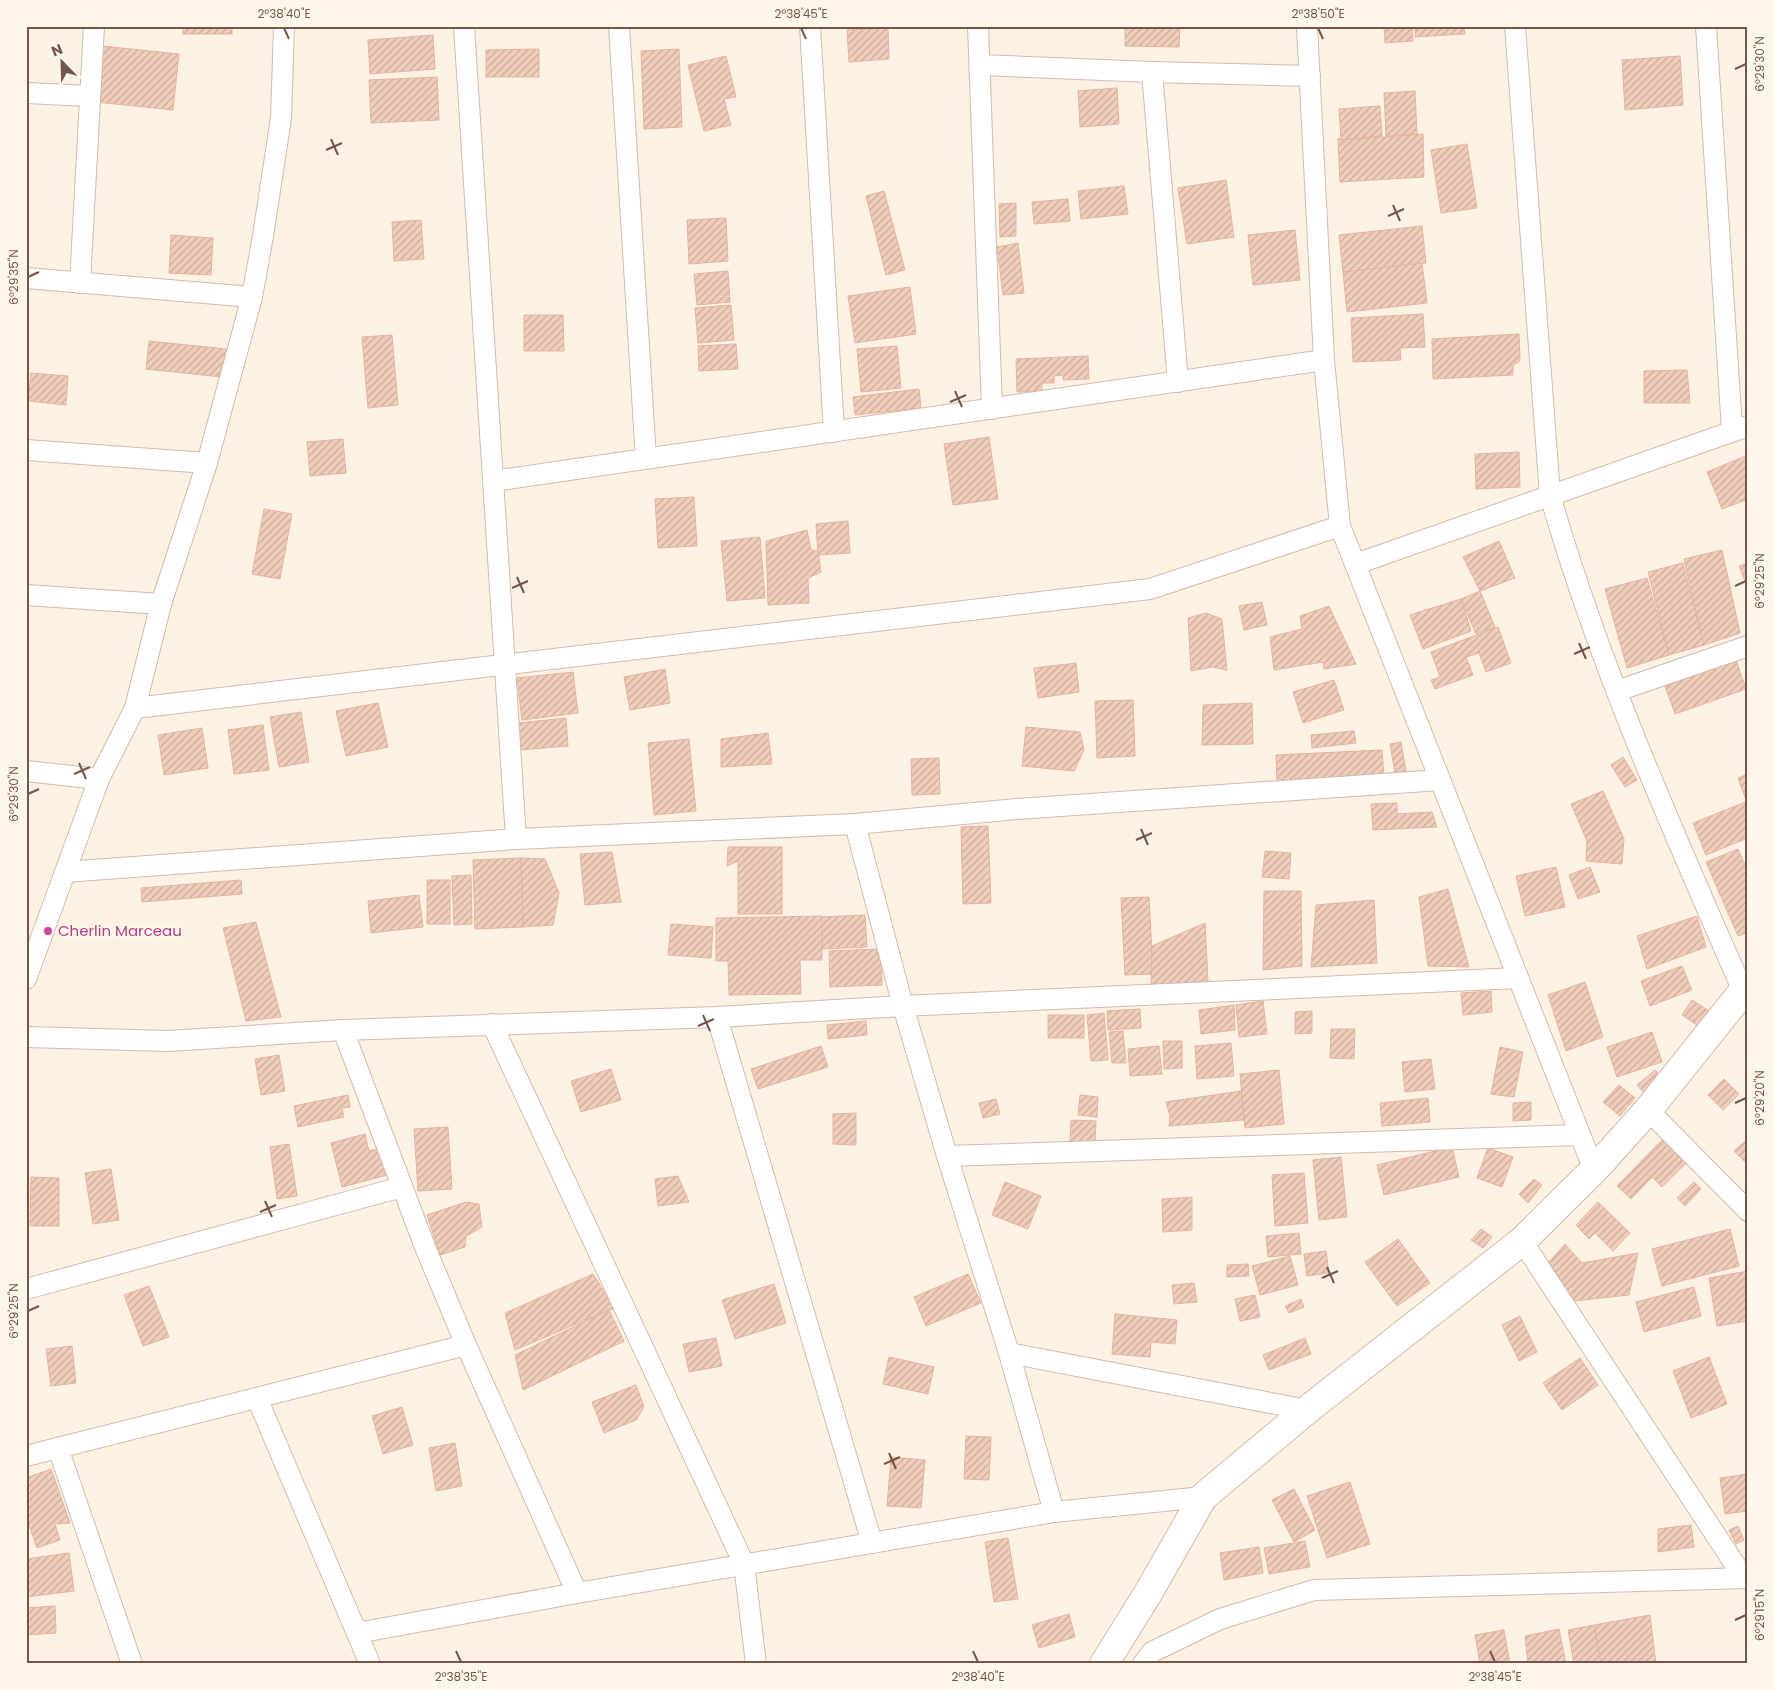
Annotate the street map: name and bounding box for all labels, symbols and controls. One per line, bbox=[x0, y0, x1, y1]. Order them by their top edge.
text: 2°38'40"E bbox=[257, 5, 311, 22]
text: 2°38'45"E bbox=[774, 5, 828, 22]
text: 2°38'50"E bbox=[1291, 5, 1345, 22]
text: 6°29'30"N bbox=[1751, 36, 1768, 92]
north arrow bbox=[38, 38, 88, 88]
text: N bbox=[48, 39, 66, 61]
text: 6°29'35"N bbox=[5, 249, 22, 305]
text: 6°29'25"N bbox=[1751, 553, 1768, 609]
text: 6°29'30"N bbox=[5, 766, 22, 822]
place label: Cherlin Marceau bbox=[58, 920, 182, 941]
marker: Cherlin Marceau bbox=[42, 925, 54, 937]
text: 6°29'20"N bbox=[1751, 1070, 1768, 1126]
text: 6°29'25"N bbox=[5, 1283, 22, 1339]
text: 6°29'15"N bbox=[1751, 1589, 1768, 1641]
text: 2°38'35"E bbox=[435, 1668, 487, 1685]
text: 2°38'40"E bbox=[951, 1668, 1005, 1685]
text: 2°38'45"E bbox=[1468, 1668, 1522, 1685]

